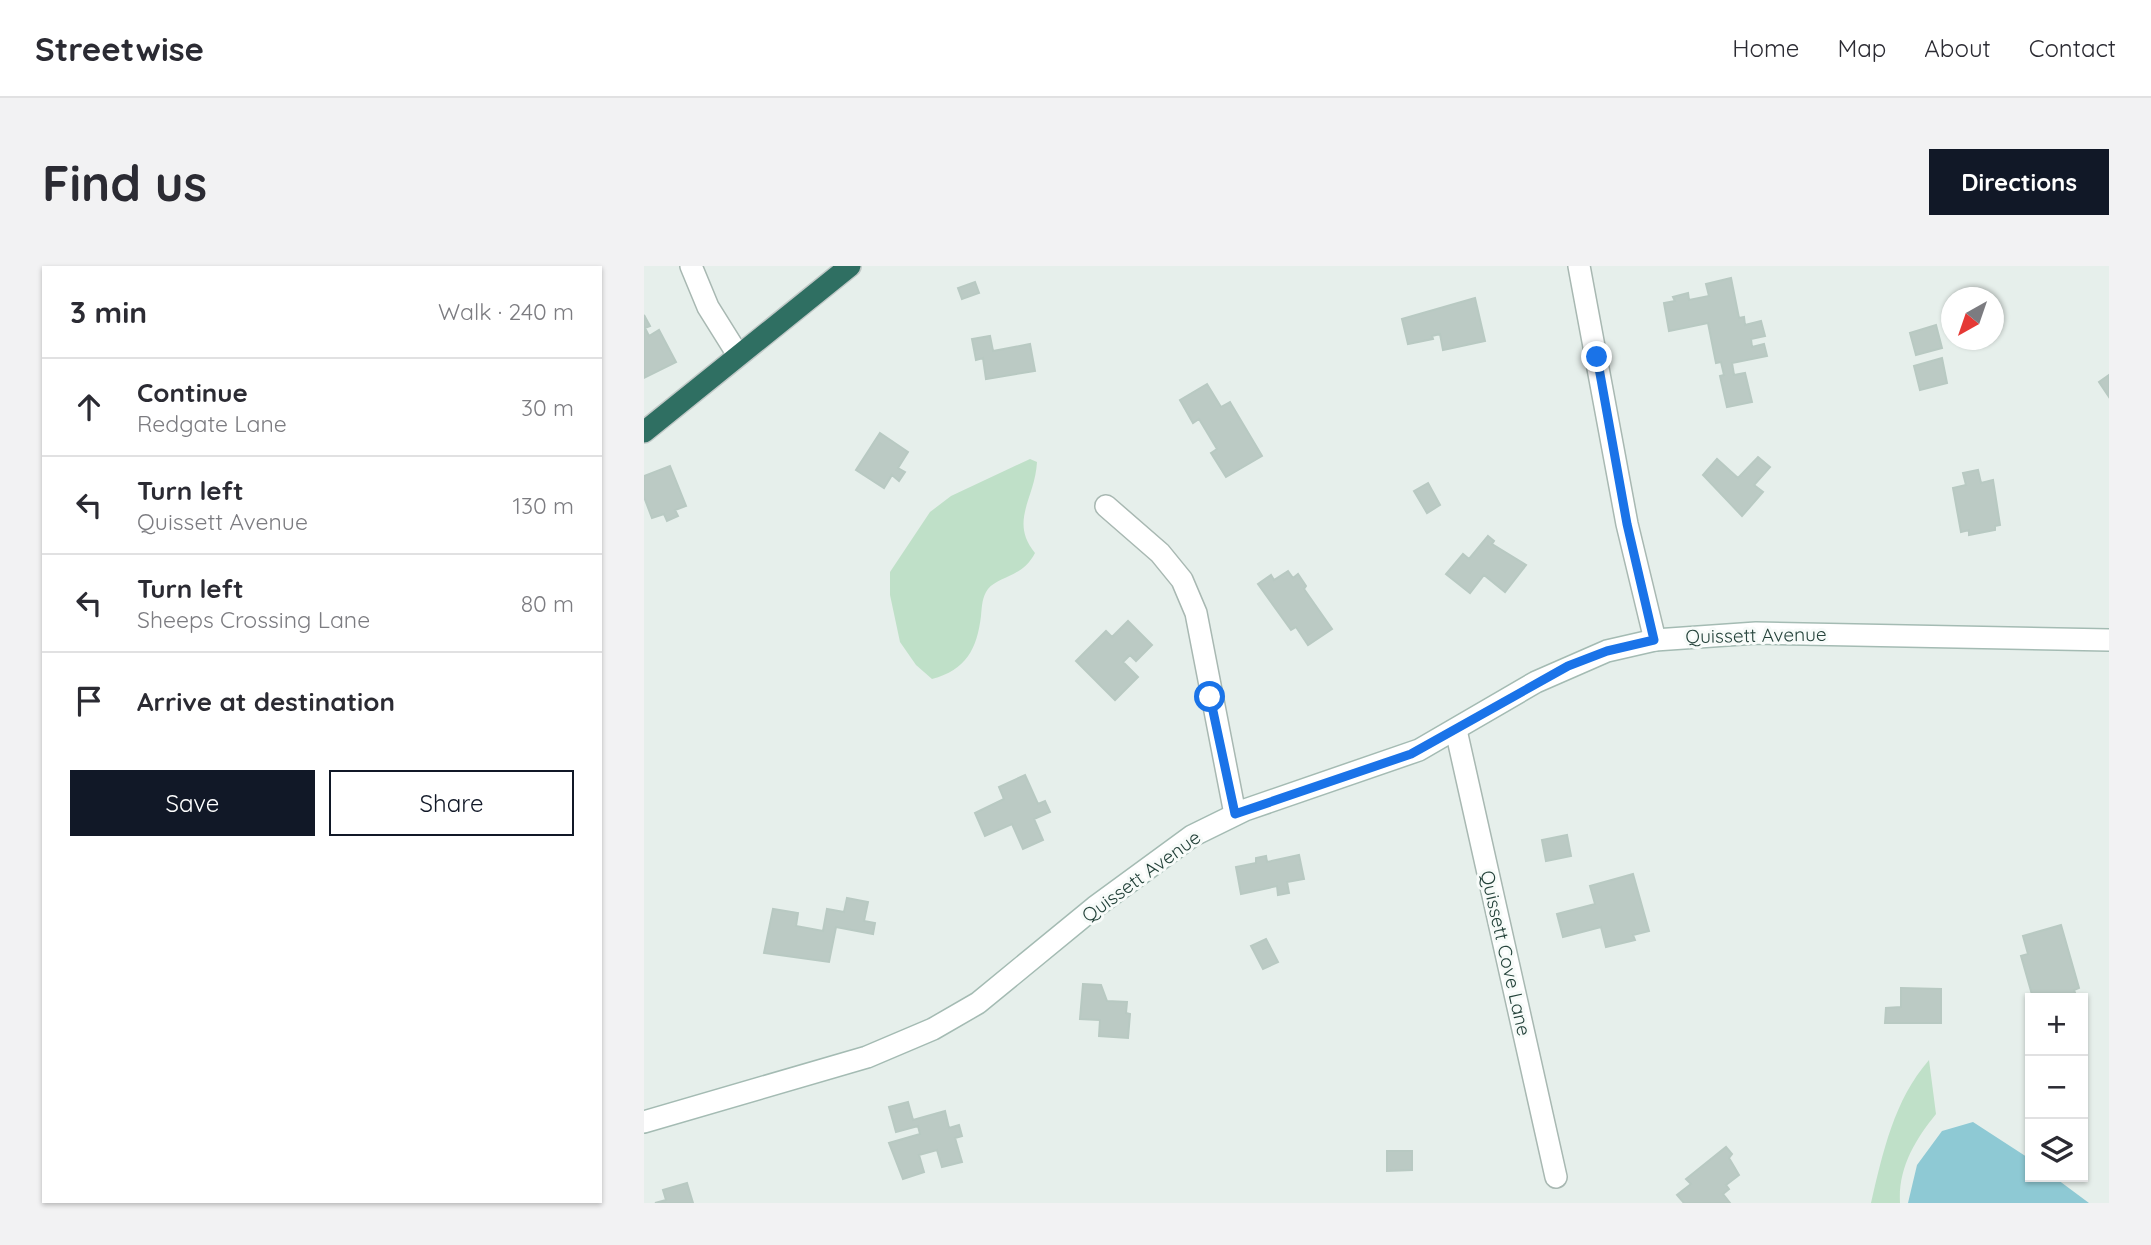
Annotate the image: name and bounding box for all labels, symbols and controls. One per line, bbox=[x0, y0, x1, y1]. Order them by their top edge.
text: Streetwise bbox=[35, 28, 204, 69]
text: Home bbox=[1732, 33, 1799, 63]
text: Map bbox=[1837, 33, 1886, 63]
text: About bbox=[1924, 33, 1991, 63]
text: Contact bbox=[2029, 33, 2116, 63]
button: Directions bbox=[1929, 149, 2109, 215]
text: Find us bbox=[42, 152, 207, 213]
north arrow bbox=[1941, 287, 2004, 350]
text: 3 min bbox=[70, 293, 147, 331]
text: Walk · 240 m bbox=[438, 297, 574, 326]
route end bbox=[1581, 341, 1612, 372]
text: Continue bbox=[137, 376, 248, 409]
icon: ahead bbox=[70, 388, 108, 426]
text: 30 m bbox=[521, 393, 574, 422]
text: Redgate Lane bbox=[137, 409, 287, 438]
text: Turn left bbox=[137, 474, 244, 507]
icon: left bbox=[70, 486, 108, 524]
text: 130 m bbox=[512, 491, 574, 520]
text: Quissett Avenue bbox=[137, 507, 308, 536]
text: Turn left bbox=[137, 572, 244, 605]
icon: left bbox=[70, 584, 108, 622]
text: 80 m bbox=[521, 589, 574, 618]
text: Sheeps Crossing Lane bbox=[137, 605, 370, 634]
street label: Quissett Avenue bbox=[1685, 622, 1827, 648]
route start bbox=[1194, 681, 1225, 712]
icon: arrive bbox=[70, 682, 108, 720]
text: Arrive at destination bbox=[137, 685, 395, 718]
button: Save bbox=[70, 770, 315, 836]
button: Share bbox=[329, 770, 574, 836]
street label: Quissett Avenue bbox=[1077, 825, 1205, 927]
street label: Quissett Cove Lane bbox=[1475, 868, 1537, 1038]
map controls bbox=[2025, 993, 2088, 1182]
button: + bbox=[2025, 993, 2088, 1056]
button: − bbox=[2025, 1056, 2088, 1119]
button: layers bbox=[2025, 1119, 2088, 1182]

